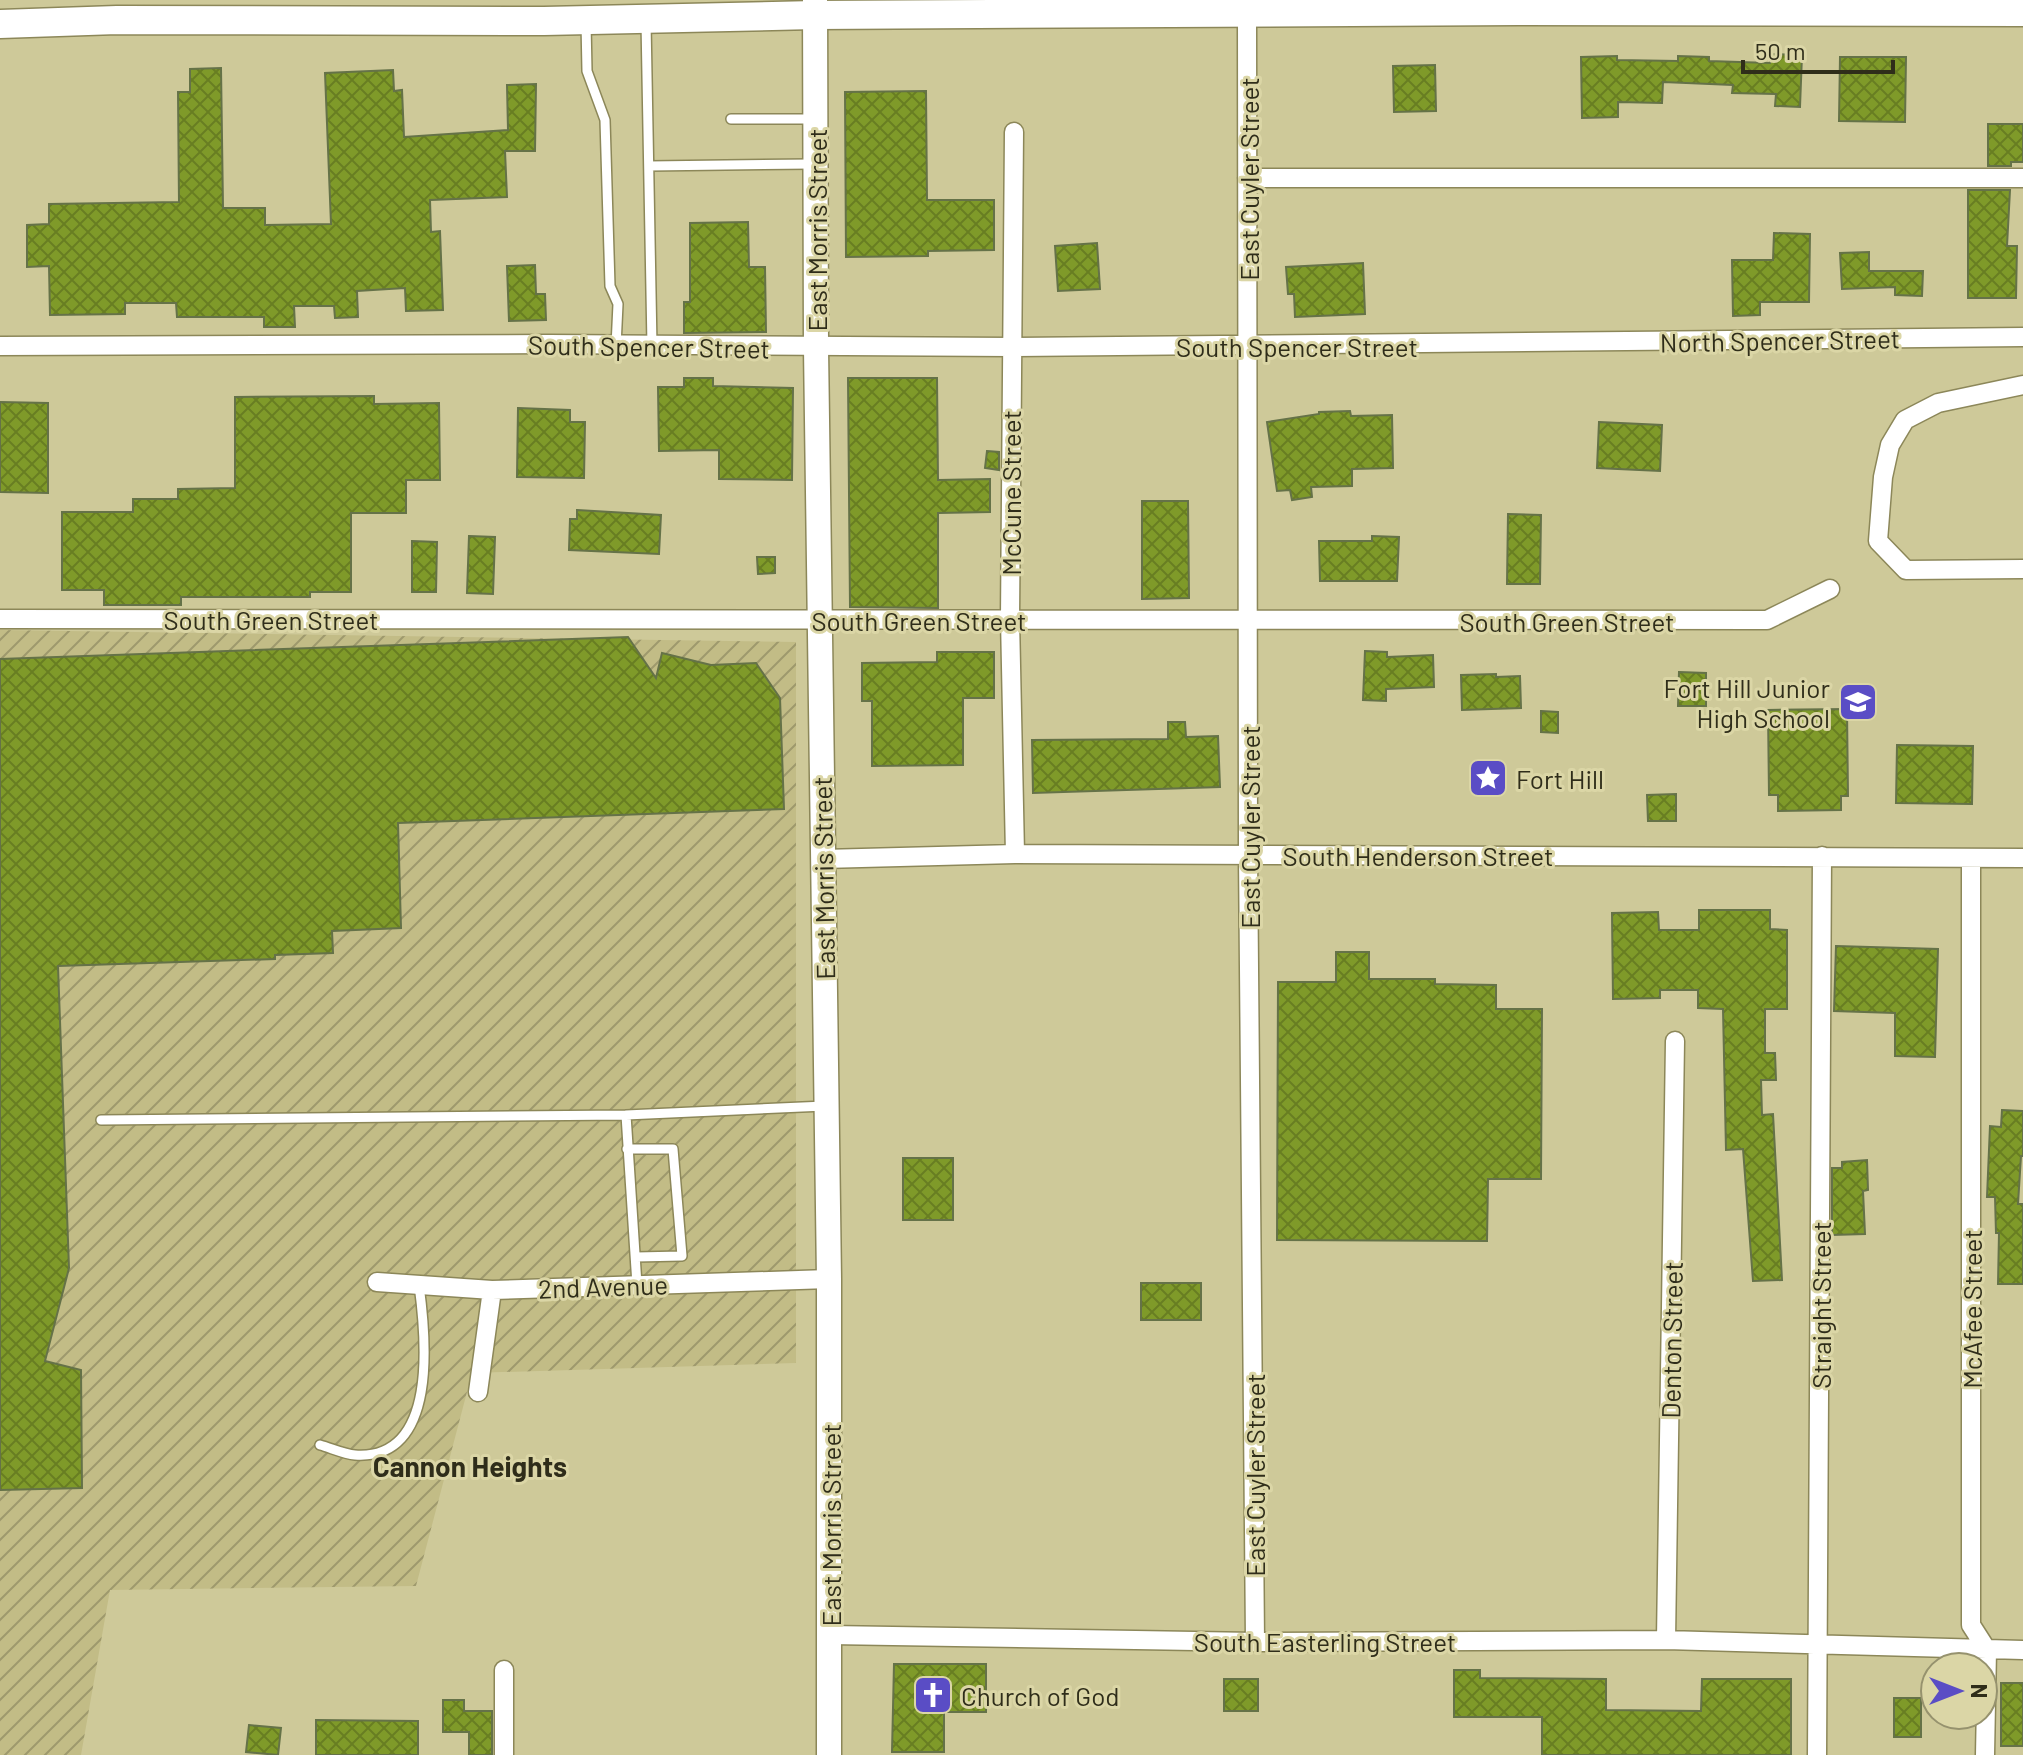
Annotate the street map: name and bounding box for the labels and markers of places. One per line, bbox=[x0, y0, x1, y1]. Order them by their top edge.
place label: Fort Hill Junior High School bbox=[1664, 672, 1831, 733]
school or university icon: Fort Hill Junior High School bbox=[1837, 681, 1879, 723]
place icon: Fort Hill bbox=[1467, 757, 1509, 799]
place label: Fort Hill bbox=[1516, 763, 1604, 794]
church icon: Church of God bbox=[912, 1674, 954, 1716]
place label: Church of God bbox=[961, 1680, 1120, 1711]

